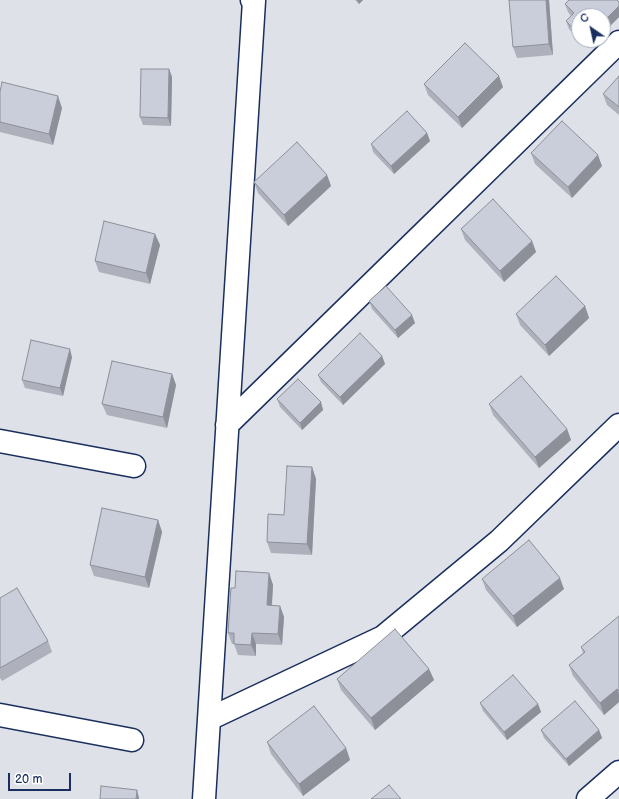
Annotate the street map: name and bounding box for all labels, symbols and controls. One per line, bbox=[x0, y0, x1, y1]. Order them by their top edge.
north arrow bbox=[571, 8, 611, 48]
text: С bbox=[578, 11, 591, 26]
scale bar bbox=[10, 765, 73, 791]
text: 20 m bbox=[15, 772, 42, 787]

